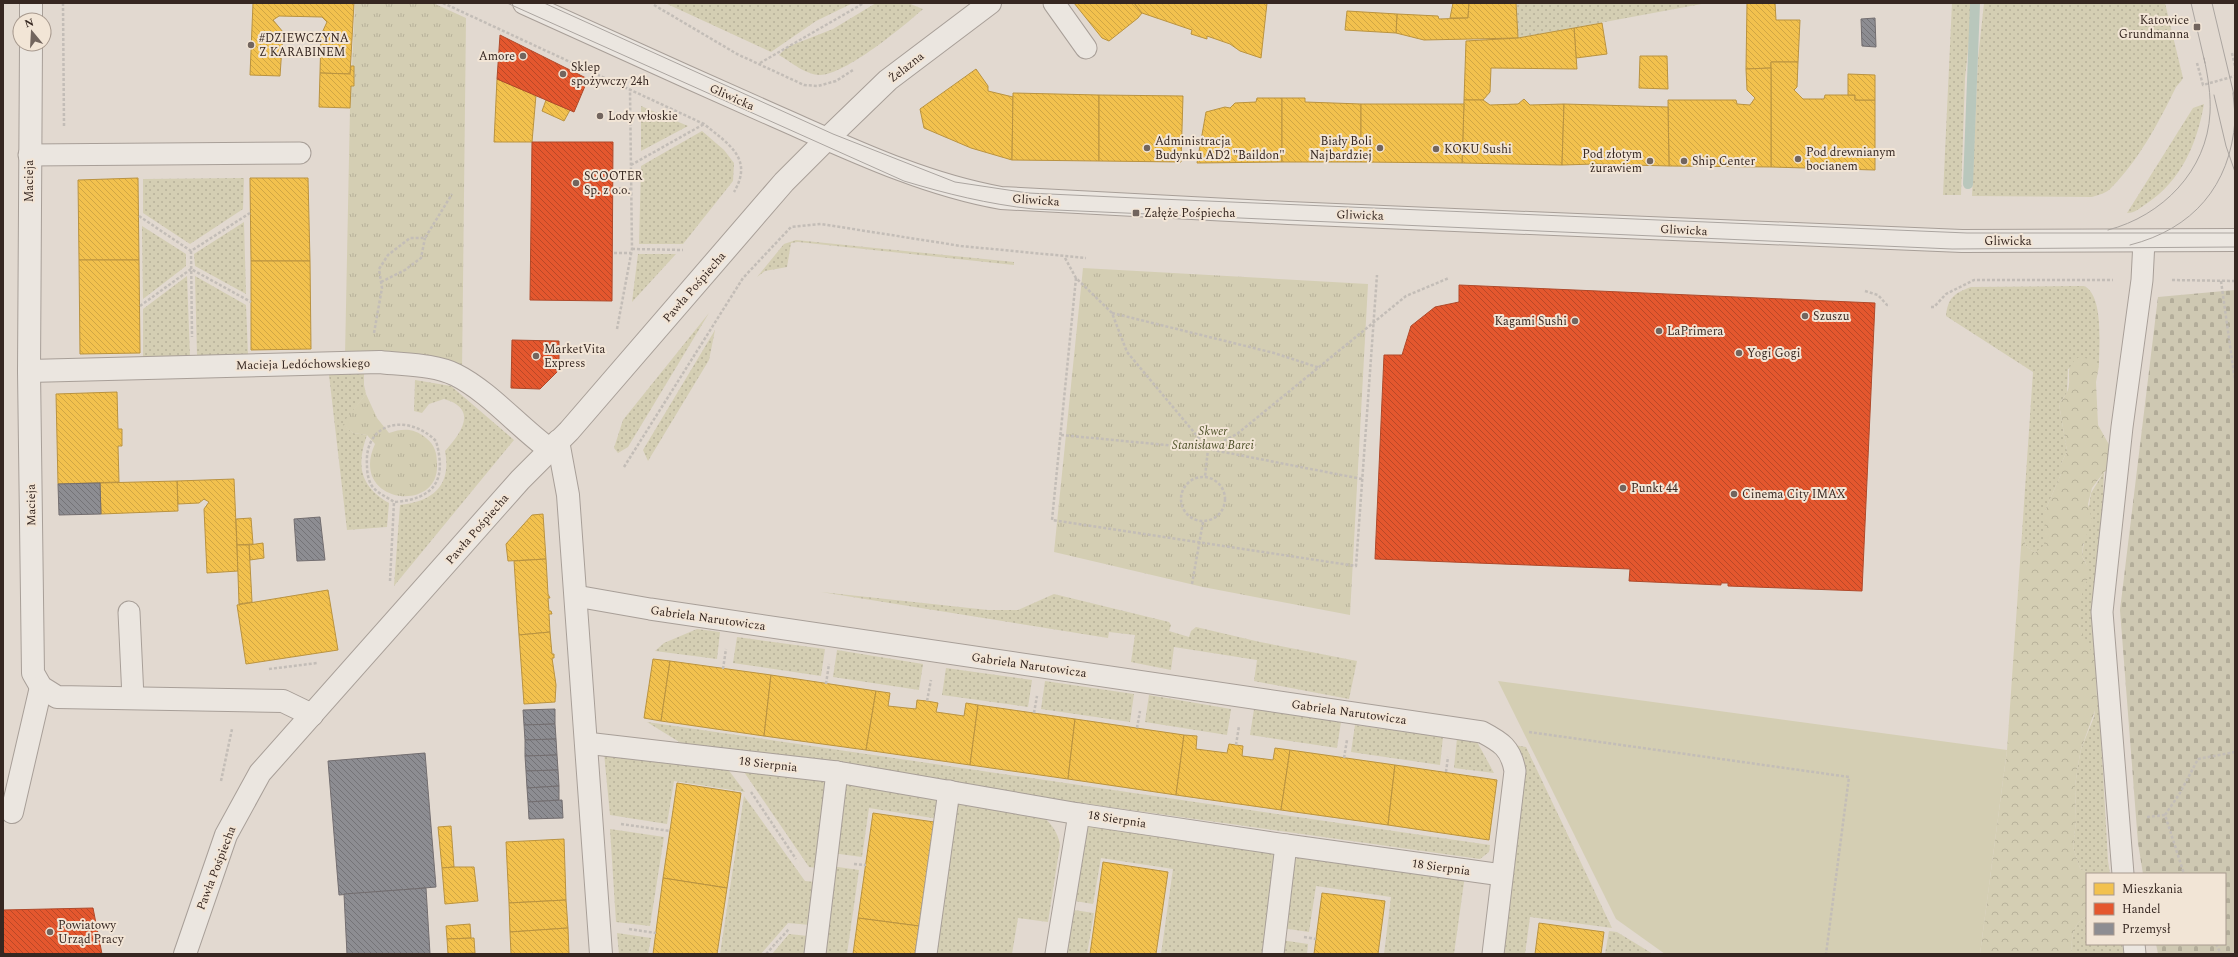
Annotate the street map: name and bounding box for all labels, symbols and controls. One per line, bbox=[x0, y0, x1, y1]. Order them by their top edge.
place label: Katowice Grundmanna bbox=[2119, 11, 2189, 44]
north arrow bbox=[12, 12, 52, 52]
text: N bbox=[22, 13, 36, 32]
marker: Katowice Grundmanna bbox=[2192, 22, 2202, 32]
place label: #DZIEWCZYNA Z KARABINEM bbox=[259, 29, 349, 62]
marker: #DZIEWCZYNA Z KARABINEM bbox=[246, 40, 256, 50]
place label: Amore bbox=[479, 47, 515, 66]
street label: Żelazna bbox=[884, 47, 928, 88]
marker: Amore bbox=[518, 51, 528, 61]
place label: Sklep spożywczy 24h bbox=[571, 58, 649, 91]
marker: Sklep spożywczy 24h bbox=[558, 69, 568, 79]
street label: Gliwicka bbox=[706, 79, 757, 116]
place label: Lody włoskie bbox=[608, 107, 678, 126]
marker: Lody włoskie bbox=[595, 111, 605, 121]
place label: Administracja Budynku AD2 "Baildon" bbox=[1155, 132, 1285, 165]
place label: Biały Boli Najbardziej bbox=[1310, 132, 1372, 165]
place label: KOKU Sushi bbox=[1444, 140, 1512, 159]
marker: Administracja Budynku AD2 "Baildon" bbox=[1142, 143, 1152, 153]
marker: Biały Boli Najbardziej bbox=[1375, 143, 1385, 153]
place label: Pod drewnianym bocianem bbox=[1806, 143, 1895, 176]
marker: KOKU Sushi bbox=[1431, 144, 1441, 154]
place label: Pod złotym żurawiem bbox=[1582, 145, 1642, 178]
place label: Ship Center bbox=[1692, 152, 1755, 171]
marker: Pod drewnianym bocianem bbox=[1793, 154, 1803, 164]
marker: Pod złotym żurawiem bbox=[1645, 156, 1655, 166]
marker: Ship Center bbox=[1679, 156, 1689, 166]
street label: Macieja bbox=[20, 160, 39, 202]
place label: SCOOTER Sp. z o.o. bbox=[584, 167, 642, 200]
marker: SCOOTER Sp. z o.o. bbox=[571, 178, 581, 188]
street label: Gliwicka bbox=[1012, 189, 1060, 212]
place label: Załęże Pośpiecha bbox=[1144, 204, 1235, 223]
street label: Gliwicka bbox=[1336, 205, 1384, 226]
marker: Załęże Pośpiecha bbox=[1131, 208, 1141, 218]
street label: Gliwicka bbox=[1660, 220, 1708, 241]
street label: Gliwicka bbox=[1984, 232, 2032, 251]
street label: Pawła Pośpiecha bbox=[658, 248, 731, 327]
place label: Szuszu bbox=[1813, 307, 1850, 326]
marker: Szuszu bbox=[1800, 311, 1810, 321]
place label: Kagami Sushi bbox=[1495, 312, 1567, 331]
marker: Kagami Sushi bbox=[1570, 316, 1580, 326]
place label: LaPrimera bbox=[1667, 322, 1724, 341]
marker: LaPrimera bbox=[1654, 326, 1664, 336]
place label: MarketVita Express bbox=[544, 340, 606, 373]
place label: Yogi Gogi bbox=[1747, 344, 1801, 363]
marker: Yogi Gogi bbox=[1734, 348, 1744, 358]
marker: MarketVita Express bbox=[531, 351, 541, 361]
street label: Macieja Ledóchowskiego bbox=[236, 354, 370, 375]
park label: Skwer Stanisława Barei bbox=[1172, 422, 1254, 455]
place label: Punkt 44 bbox=[1631, 479, 1678, 498]
marker: Punkt 44 bbox=[1618, 483, 1628, 493]
street label: Macieja bbox=[22, 484, 41, 526]
place label: Cinema City IMAX bbox=[1742, 485, 1846, 504]
marker: Cinema City IMAX bbox=[1729, 489, 1739, 499]
street label: Pawła Pośpiecha bbox=[441, 490, 514, 569]
street label: Gabriela Narutowicza bbox=[649, 601, 767, 636]
street label: Gabriela Narutowicza bbox=[970, 648, 1088, 683]
street label: Gabriela Narutowicza bbox=[1290, 695, 1408, 730]
street label: 18 Sierpnia bbox=[737, 751, 799, 778]
street label: 18 Sierpnia bbox=[1086, 805, 1148, 834]
street label: Pawła Pośpiecha bbox=[192, 823, 241, 913]
street label: 18 Sierpnia bbox=[1410, 854, 1472, 881]
legend bbox=[2086, 873, 2226, 945]
text: Mieszkania bbox=[2122, 880, 2183, 899]
text: Handel bbox=[2122, 900, 2161, 919]
place label: Powiatowy Urząd Pracy bbox=[58, 916, 125, 949]
text: Przemysł bbox=[2122, 920, 2171, 939]
marker: Powiatowy Urząd Pracy bbox=[45, 927, 55, 937]

